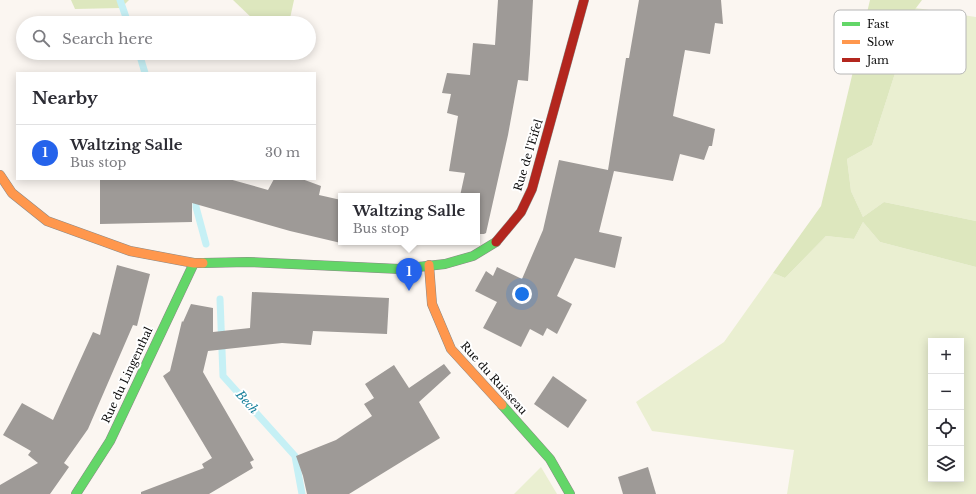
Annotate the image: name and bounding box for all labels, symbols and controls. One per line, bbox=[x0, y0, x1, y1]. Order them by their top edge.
legend bbox=[834, 10, 966, 74]
search box bbox=[16, 16, 316, 60]
text: Fast bbox=[867, 17, 890, 31]
icon: search bbox=[30, 27, 52, 49]
text: Search here bbox=[62, 29, 153, 48]
text: Slow bbox=[867, 35, 895, 49]
text: Jam bbox=[865, 53, 889, 67]
text: Nearby bbox=[32, 88, 98, 109]
street label: Rue de l'Eifel bbox=[510, 117, 546, 193]
text: Waltzing Salle bbox=[70, 135, 183, 154]
text: 1 bbox=[42, 144, 48, 161]
text: 30 m bbox=[265, 144, 300, 161]
text: Bus stop bbox=[70, 154, 126, 171]
popup bbox=[338, 193, 480, 245]
text: Waltzing Salle bbox=[353, 201, 465, 220]
text: Bus stop bbox=[353, 220, 409, 237]
pin: 1 bbox=[396, 258, 422, 291]
your location bbox=[512, 284, 532, 304]
street label: Rue du Lingenthal bbox=[99, 324, 156, 425]
map controls bbox=[928, 338, 964, 482]
button: + bbox=[928, 338, 964, 374]
street label: Rue du Ruisseau bbox=[458, 339, 531, 418]
button: − bbox=[928, 374, 964, 410]
water label: Bech bbox=[232, 386, 262, 417]
button: locate bbox=[928, 410, 964, 446]
button: layers bbox=[928, 446, 964, 482]

